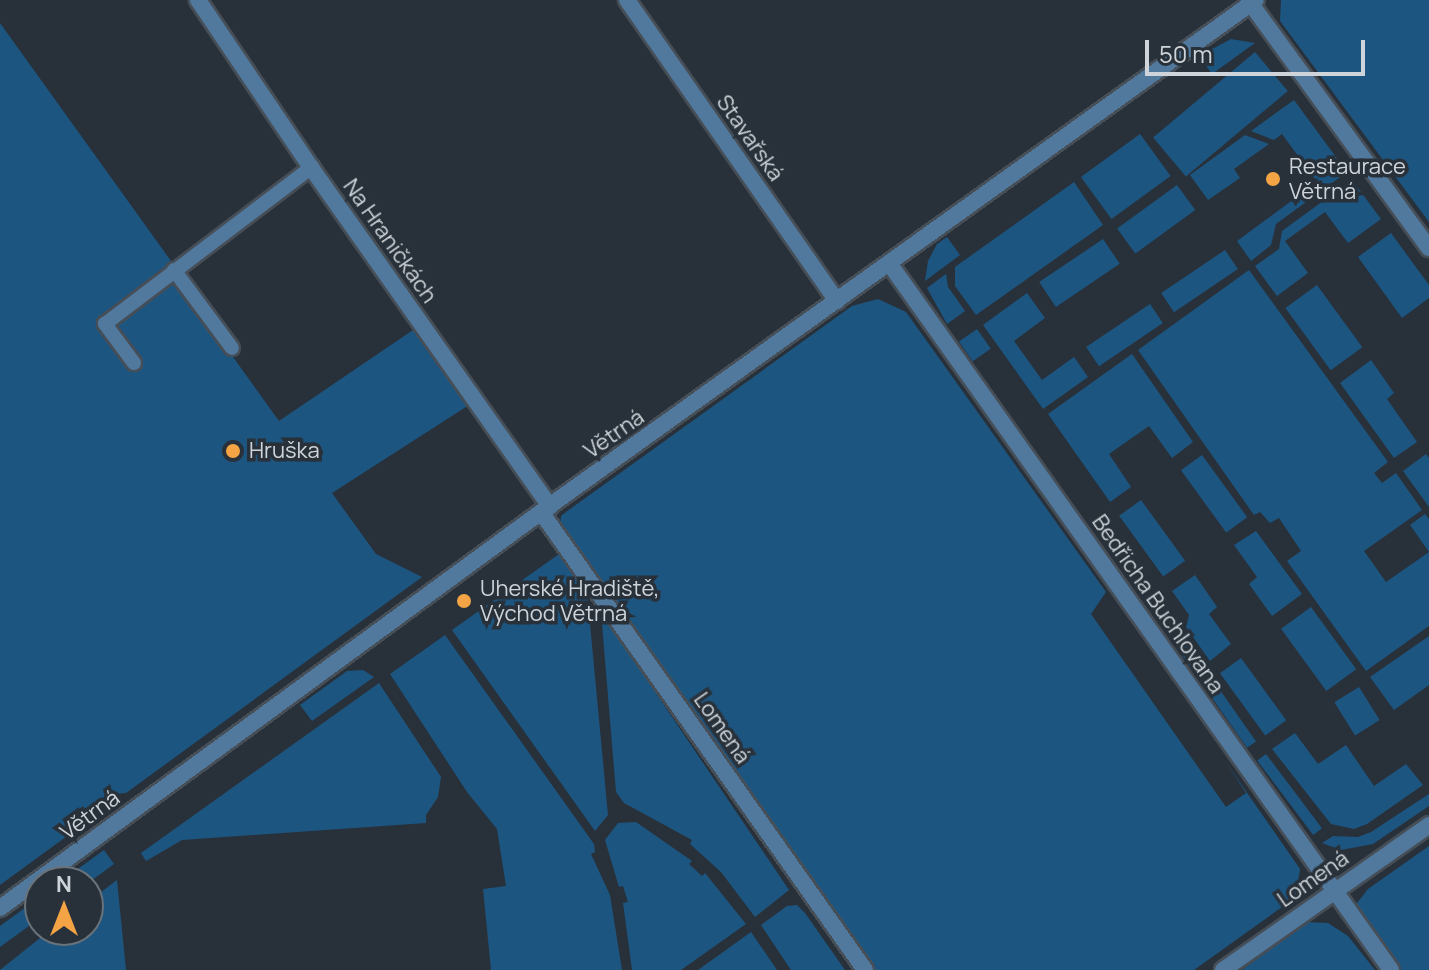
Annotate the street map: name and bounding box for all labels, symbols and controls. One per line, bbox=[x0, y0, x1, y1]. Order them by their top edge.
scale bar bbox=[1149, 24, 1369, 74]
text: 50 m bbox=[1159, 37, 1213, 70]
street label: Stavařská bbox=[711, 90, 789, 186]
place label: Restaurace Větrná bbox=[1289, 153, 1406, 204]
marker: Restaurace Větrná bbox=[1264, 170, 1282, 188]
street label: Na Hraničkách bbox=[338, 174, 442, 308]
street label: Větrná bbox=[579, 404, 649, 464]
place label: Hruška bbox=[249, 438, 320, 464]
marker: Hruška bbox=[224, 442, 242, 460]
street label: Bedřicha Buchlovana bbox=[1086, 510, 1230, 698]
place label: Uherské Hradiště, Východ Větrná bbox=[480, 575, 660, 626]
marker: Uherské Hradiště, Východ Větrná bbox=[455, 592, 473, 610]
street label: Lomená bbox=[688, 687, 756, 769]
street label: Větrná bbox=[55, 785, 125, 845]
street label: Lomená bbox=[1272, 845, 1354, 913]
north arrow bbox=[24, 866, 104, 946]
text: N bbox=[56, 869, 72, 899]

